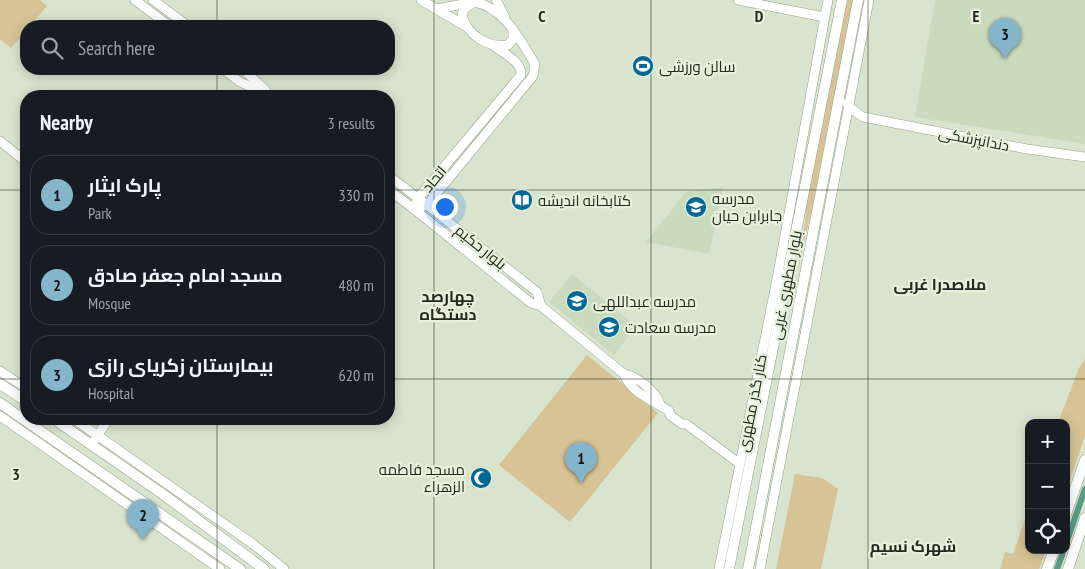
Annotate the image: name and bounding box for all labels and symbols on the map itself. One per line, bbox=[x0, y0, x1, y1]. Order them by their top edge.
text: C bbox=[538, 6, 546, 26]
text: D bbox=[755, 6, 764, 26]
text: E bbox=[973, 6, 980, 26]
pin: 3 bbox=[989, 18, 1021, 59]
sports icon: سالن ورزشی bbox=[631, 54, 655, 78]
place label: سالن ورزشی bbox=[659, 57, 735, 77]
street label: دندانپزشکی bbox=[937, 123, 1011, 156]
street label: اتحاد bbox=[417, 162, 451, 196]
library icon: کتابخانه اندیشه bbox=[510, 188, 534, 212]
place label: مدرسه جابرابن حیان bbox=[712, 189, 782, 226]
place label: کتابخانه اندیشه bbox=[538, 191, 631, 210]
your location bbox=[432, 194, 458, 220]
school or university icon: مدرسه جابرابن حیان bbox=[684, 195, 708, 219]
street label: بلوار حکیم bbox=[451, 220, 511, 274]
street label: بلوار مطهری غربی bbox=[766, 229, 807, 341]
district label: ملاصدرا غربی bbox=[894, 274, 986, 294]
district label: چهارصد دستگاه bbox=[420, 286, 476, 324]
school or university icon: مدرسه عبداللهی bbox=[565, 289, 589, 313]
place label: مدرسه عبداللهی bbox=[593, 292, 696, 312]
school or university icon: مدرسه سعادت bbox=[597, 315, 621, 339]
place label: مدرسه سعادت bbox=[625, 318, 716, 337]
street label: کنار گذر مطهری bbox=[733, 352, 772, 454]
pin: 1 bbox=[565, 442, 597, 483]
place label: مسجد فاطمه الزهراء bbox=[379, 460, 465, 496]
text: 3 bbox=[12, 464, 20, 484]
mosque icon: مسجد فاطمه الزهراء bbox=[469, 466, 493, 490]
pin: 2 bbox=[127, 499, 159, 540]
district label: شهرک نسیم bbox=[870, 536, 956, 558]

